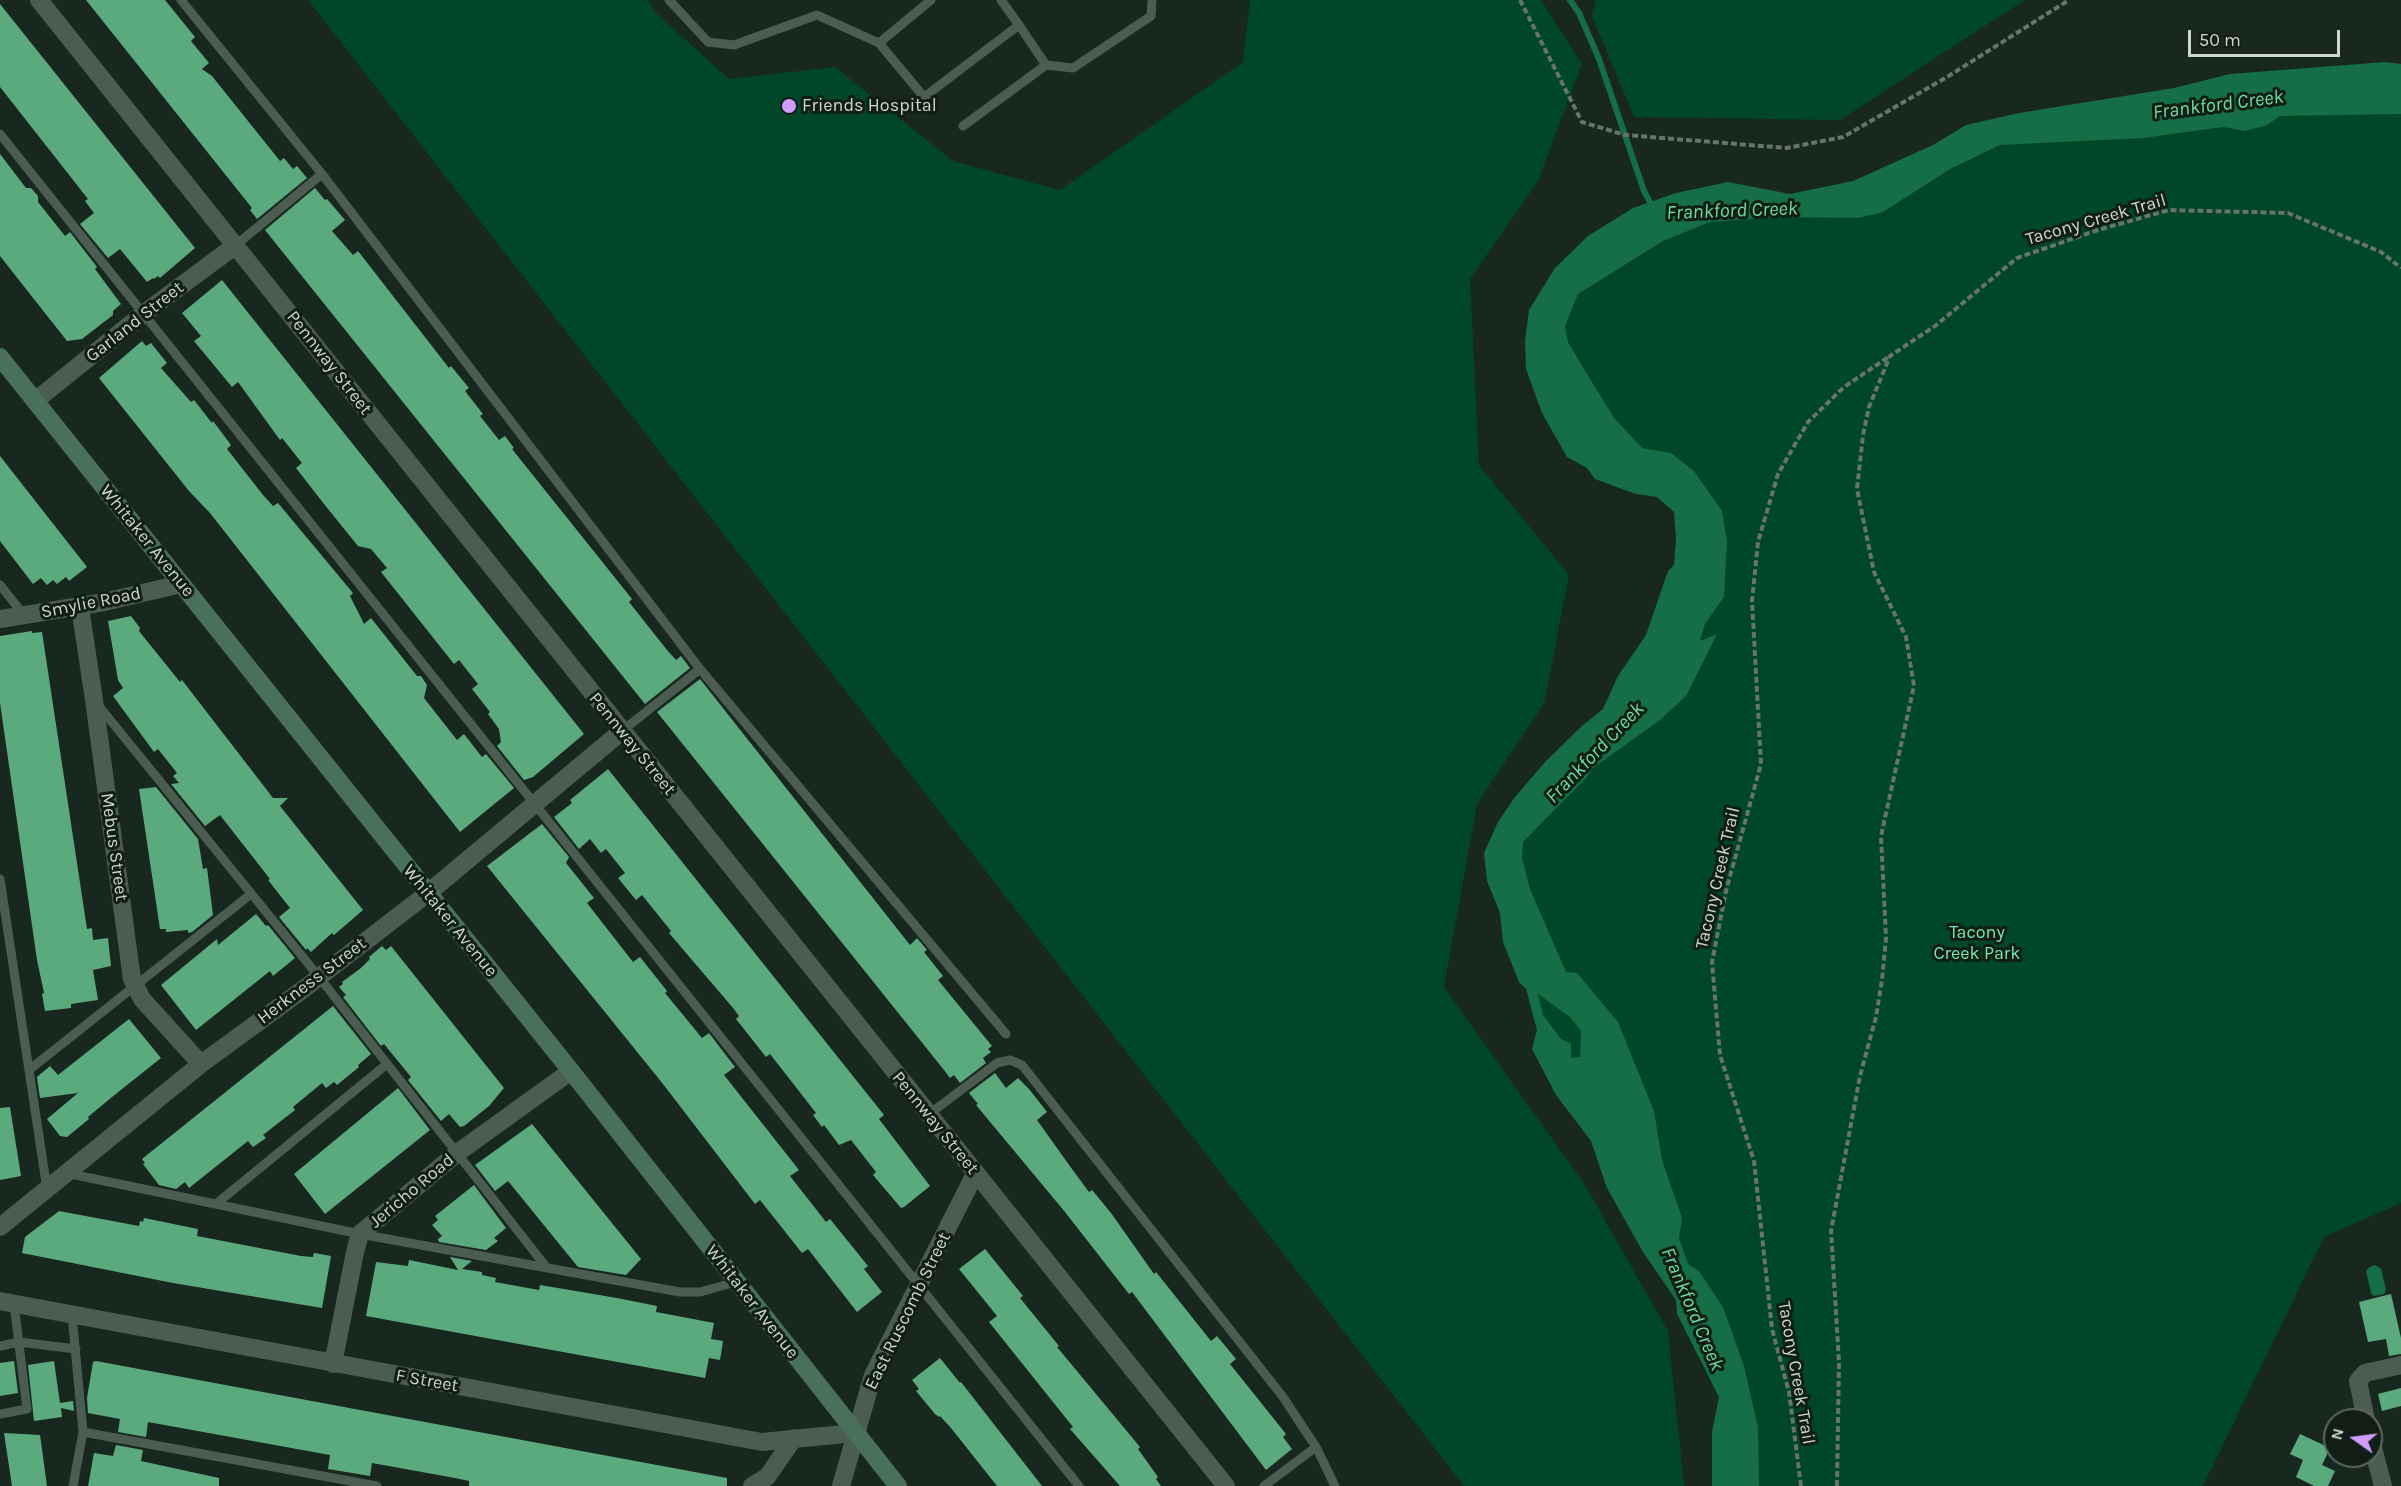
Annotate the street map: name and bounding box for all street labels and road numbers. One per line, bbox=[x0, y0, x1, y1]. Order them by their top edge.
street label: Tacony Creek Trail bbox=[2023, 190, 2169, 250]
street label: Garland Street bbox=[82, 277, 188, 367]
street label: Pennway Street bbox=[282, 307, 376, 419]
street label: Whitaker Avenue bbox=[95, 480, 199, 602]
street label: Smylie Road bbox=[39, 583, 143, 623]
street label: Pennway Street bbox=[584, 688, 680, 800]
street label: Mebus Street bbox=[96, 791, 132, 903]
street label: Tacony Creek Trail bbox=[1691, 805, 1745, 951]
street label: Whitaker Avenue bbox=[398, 860, 502, 982]
street label: Herkness Street bbox=[253, 933, 371, 1029]
street label: Pennway Street bbox=[887, 1067, 983, 1179]
street label: Jericho Road bbox=[365, 1149, 459, 1233]
street label: East Ruscomb Street bbox=[861, 1229, 955, 1393]
street label: Whitaker Avenue bbox=[701, 1241, 803, 1363]
street label: Tacony Creek Trail bbox=[1773, 1300, 1819, 1446]
street label: F Street bbox=[394, 1365, 460, 1397]

